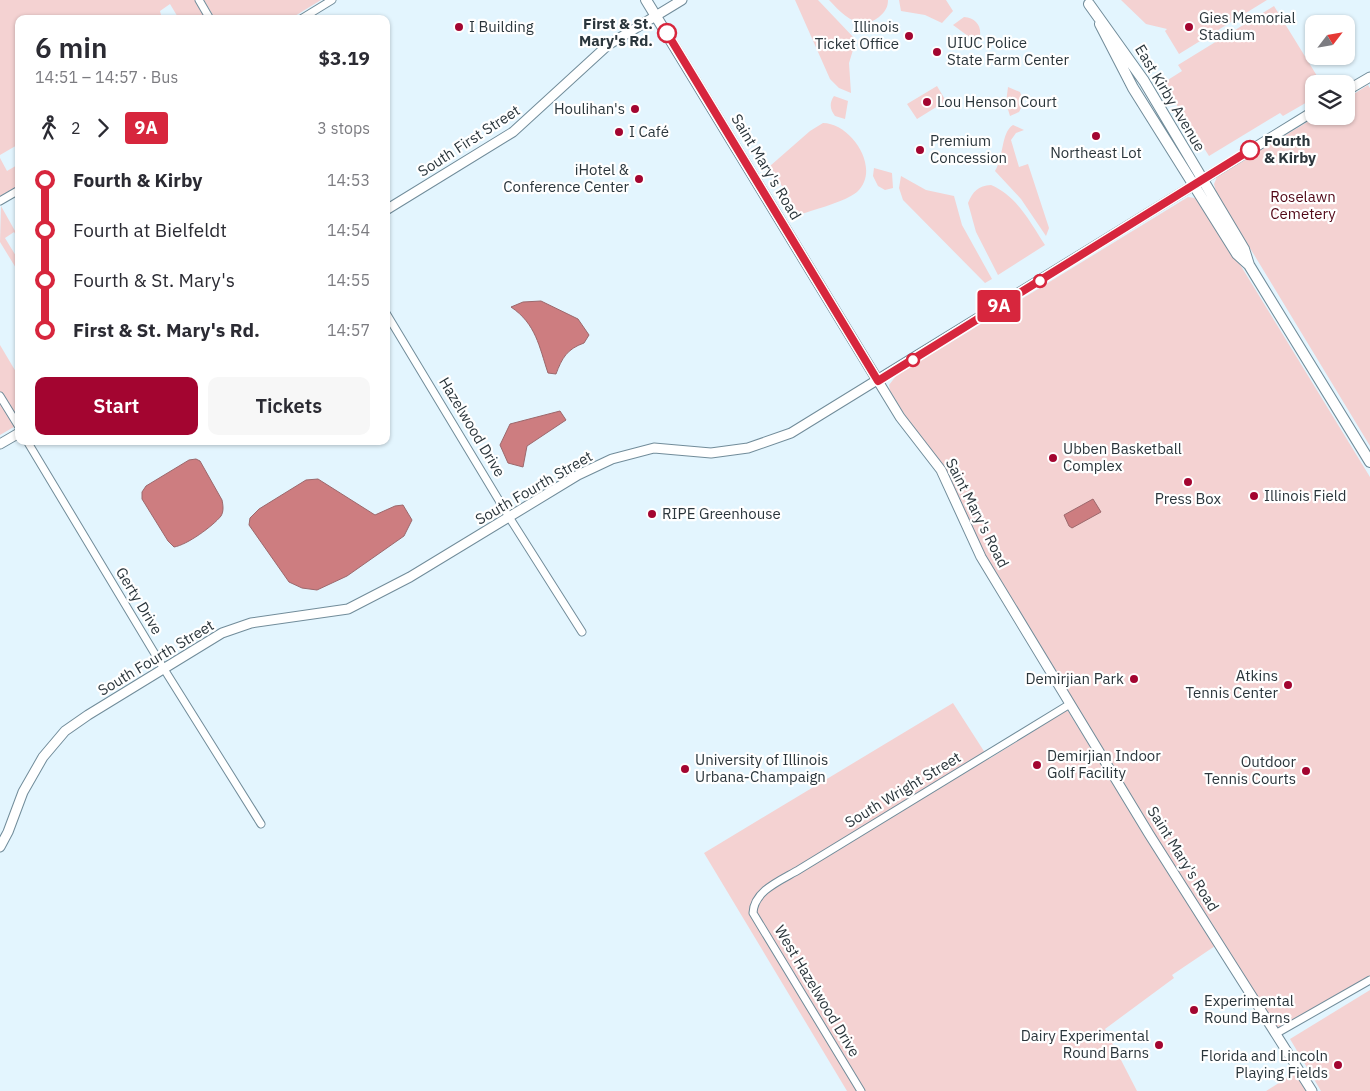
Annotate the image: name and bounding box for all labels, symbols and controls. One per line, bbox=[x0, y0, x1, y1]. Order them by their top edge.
place label: Gies Memorial Stadium bbox=[1199, 8, 1296, 44]
place label: First & St. Mary's Rd. bbox=[579, 14, 653, 50]
north arrow bbox=[1305, 15, 1355, 65]
map controls bbox=[1305, 15, 1355, 125]
place label: I Building bbox=[469, 17, 534, 36]
place label: Illinois Ticket Office bbox=[815, 17, 899, 53]
marker: I Building bbox=[453, 21, 465, 33]
marker: Gies Memorial Stadium bbox=[1183, 21, 1195, 33]
marker: First & St. Mary's Rd. bbox=[657, 23, 677, 43]
text: 6 min bbox=[35, 29, 107, 66]
marker: Illinois Ticket Office bbox=[903, 30, 915, 42]
place label: UIUC Police State Farm Center bbox=[947, 33, 1069, 69]
street label: East Kirby Avenue bbox=[1131, 41, 1210, 155]
text: $3.19 bbox=[318, 46, 370, 70]
marker: UIUC Police State Farm Center bbox=[931, 46, 943, 58]
text: 14:51 – 14:57 · Bus bbox=[35, 67, 178, 87]
button: layers bbox=[1305, 75, 1355, 125]
place label: Lou Henson Court bbox=[937, 92, 1057, 111]
marker: Lou Henson Court bbox=[921, 96, 933, 108]
place label: Houlihan's bbox=[554, 99, 625, 118]
street label: South First Street bbox=[414, 101, 523, 181]
marker: Houlihan's bbox=[629, 103, 641, 115]
street label: Saint Mary's Road bbox=[727, 110, 806, 223]
icon: walk bbox=[35, 114, 63, 142]
icon: forward bbox=[89, 114, 117, 142]
text: 9A bbox=[135, 116, 158, 139]
text: 2 bbox=[71, 118, 81, 138]
text: 3 stops bbox=[317, 118, 370, 138]
place label: I Café bbox=[629, 122, 669, 141]
marker: I Café bbox=[613, 126, 625, 138]
marker: Northeast Lot bbox=[1090, 130, 1102, 142]
place label: Premium Concession bbox=[930, 131, 1007, 167]
place label: Fourth & Kirby bbox=[1264, 131, 1316, 167]
marker: Fourth & Kirby bbox=[1240, 140, 1260, 160]
place label: Northeast Lot bbox=[1050, 143, 1142, 162]
marker: Premium Concession bbox=[914, 144, 926, 156]
place label: iHotel & Conference Center bbox=[503, 160, 630, 196]
text: Fourth & Kirby bbox=[73, 168, 202, 192]
text: 14:53 bbox=[327, 170, 370, 190]
marker: iHotel & Conference Center bbox=[633, 173, 645, 185]
park label: Roselawn Cemetery bbox=[1270, 187, 1336, 223]
text: Fourth at Bielfeldt bbox=[73, 218, 227, 242]
text: 14:54 bbox=[327, 220, 370, 240]
text: Fourth & St. Mary's bbox=[73, 268, 235, 292]
text: 14:55 bbox=[327, 270, 370, 290]
unlabelled marker bbox=[1033, 274, 1047, 288]
line badge: 9A bbox=[976, 290, 1022, 322]
text: 9A bbox=[987, 294, 1011, 317]
text: First & St. Mary's Rd. bbox=[73, 318, 260, 342]
text: 14:57 bbox=[327, 320, 370, 340]
unlabelled marker bbox=[906, 353, 920, 367]
street label: Hazelwood Drive bbox=[435, 373, 510, 480]
button: Start bbox=[35, 377, 198, 435]
button: Tickets bbox=[208, 377, 370, 435]
place label: Ubben Basketball Complex bbox=[1063, 439, 1182, 475]
street label: South Fourth Street bbox=[472, 446, 596, 529]
marker: Ubben Basketball Complex bbox=[1047, 452, 1059, 464]
street label: Saint Mary's Road bbox=[942, 455, 1013, 571]
marker: Press Box bbox=[1182, 476, 1194, 488]
place label: Illinois Field bbox=[1264, 486, 1347, 505]
place label: Press Box bbox=[1155, 489, 1222, 508]
marker: Illinois Field bbox=[1248, 490, 1260, 502]
place label: RIPE Greenhouse bbox=[662, 504, 781, 523]
marker: RIPE Greenhouse bbox=[646, 508, 658, 520]
street label: Gerty Drive bbox=[112, 564, 167, 638]
street label: South Fourth Street bbox=[94, 615, 217, 700]
place label: Atkins Tennis Center bbox=[1186, 666, 1278, 702]
place label: Demirjian Park bbox=[1025, 669, 1124, 688]
marker: Demirjian Park bbox=[1128, 673, 1140, 685]
marker: Atkins Tennis Center bbox=[1282, 679, 1294, 691]
place label: Demirjian Indoor Golf Facility bbox=[1047, 746, 1161, 782]
street label: South Wright Street bbox=[841, 747, 964, 832]
place label: University of Illinois Urbana-Champaign bbox=[695, 750, 828, 786]
place label: Outdoor Tennis Courts bbox=[1204, 752, 1296, 788]
marker: Demirjian Indoor Golf Facility bbox=[1031, 759, 1043, 771]
marker: University of Illinois Urbana-Champaign bbox=[679, 763, 691, 775]
marker: Outdoor Tennis Courts bbox=[1300, 765, 1312, 777]
street label: Saint Mary's Road bbox=[1143, 803, 1223, 915]
street label: West Hazelwood Drive bbox=[771, 921, 864, 1060]
place label: Experimental Round Barns bbox=[1204, 991, 1294, 1027]
marker: Experimental Round Barns bbox=[1188, 1004, 1200, 1016]
place label: Dairy Experimental Round Barns bbox=[1021, 1026, 1149, 1062]
marker: Dairy Experimental Round Barns bbox=[1153, 1039, 1165, 1051]
place label: Florida and Lincoln Playing Fields bbox=[1201, 1046, 1328, 1082]
marker: Florida and Lincoln Playing Fields bbox=[1332, 1059, 1344, 1071]

